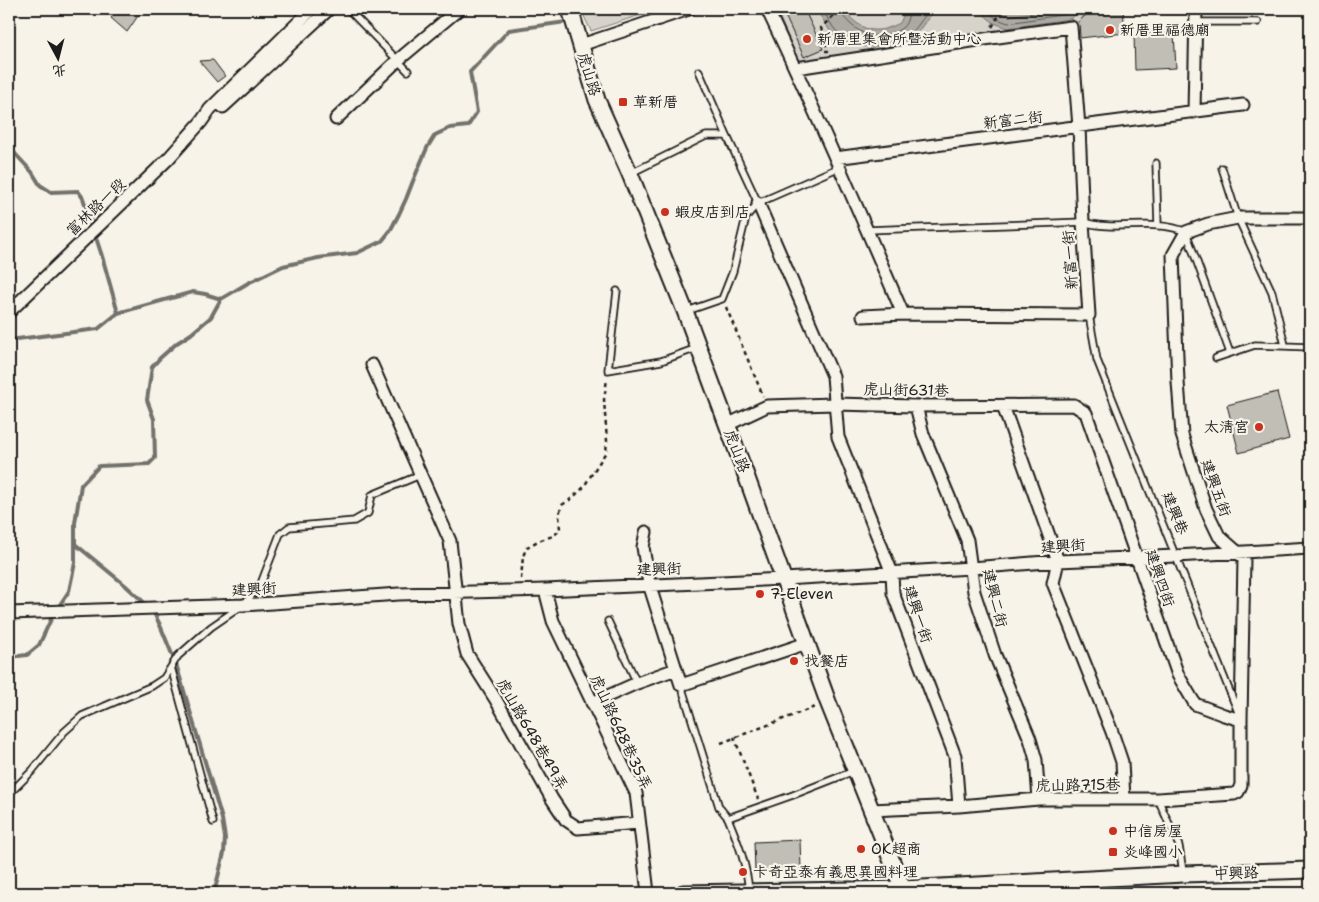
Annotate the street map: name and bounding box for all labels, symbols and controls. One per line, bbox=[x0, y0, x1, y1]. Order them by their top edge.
place label: 新厝里福德廟 bbox=[1120, 20, 1210, 40]
marker: 新厝里福德廟 bbox=[1104, 24, 1116, 36]
place label: 新厝里集會所暨活動中心 bbox=[817, 29, 982, 49]
north arrow bbox=[32, 32, 82, 82]
marker: 新厝里集會所暨活動中心 bbox=[801, 33, 813, 45]
street label: 虎山路 bbox=[573, 50, 605, 98]
text: 北 bbox=[52, 61, 68, 81]
place label: 草新厝 bbox=[633, 92, 678, 112]
marker: 草新厝 bbox=[617, 96, 629, 108]
street label: 新富二街 bbox=[982, 106, 1044, 134]
street label: 富林路一段 bbox=[62, 174, 130, 240]
place label: 蝦皮店到店 bbox=[675, 202, 750, 222]
marker: 蝦皮店到店 bbox=[659, 206, 671, 218]
street label: 新富一街 bbox=[1058, 229, 1082, 291]
street label: 虎山街631巷 bbox=[863, 379, 949, 401]
place label: 太清宮 bbox=[1204, 417, 1249, 437]
marker: 太清宮 bbox=[1253, 421, 1265, 433]
street label: 虎山路 bbox=[720, 426, 754, 476]
street label: 建興五街 bbox=[1196, 456, 1236, 520]
street label: 建興巷 bbox=[1157, 488, 1193, 538]
street label: 建興街 bbox=[1040, 534, 1086, 558]
street label: 建興四街 bbox=[1141, 546, 1179, 610]
street label: 建興街 bbox=[636, 558, 682, 580]
street label: 建興二街 bbox=[978, 566, 1012, 630]
street label: 建興街 bbox=[231, 578, 277, 600]
street label: 建興一街 bbox=[899, 582, 937, 646]
place label: 7-Eleven bbox=[770, 584, 833, 604]
marker: 7-Eleven bbox=[754, 588, 766, 600]
place label: 找餐店 bbox=[804, 651, 849, 671]
marker: 找餐店 bbox=[788, 655, 800, 667]
street label: 虎山路648巷35弄 bbox=[586, 671, 656, 793]
street label: 虎山路648巷49弄 bbox=[492, 674, 572, 794]
street label: 虎山路715巷 bbox=[1035, 774, 1121, 796]
place label: 中信房屋 bbox=[1123, 821, 1183, 841]
marker: 中信房屋 bbox=[1107, 825, 1119, 837]
place label: OK超商 bbox=[871, 839, 922, 859]
place label: 炎峰國小 bbox=[1123, 842, 1183, 862]
marker: OK超商 bbox=[855, 843, 867, 855]
marker: 炎峰國小 bbox=[1107, 846, 1119, 858]
place label: 卡奇亞泰有義思異國料理 bbox=[753, 862, 918, 882]
street label: 中興路 bbox=[1213, 862, 1259, 884]
marker: 卡奇亞泰有義思異國料理 bbox=[737, 866, 749, 878]

